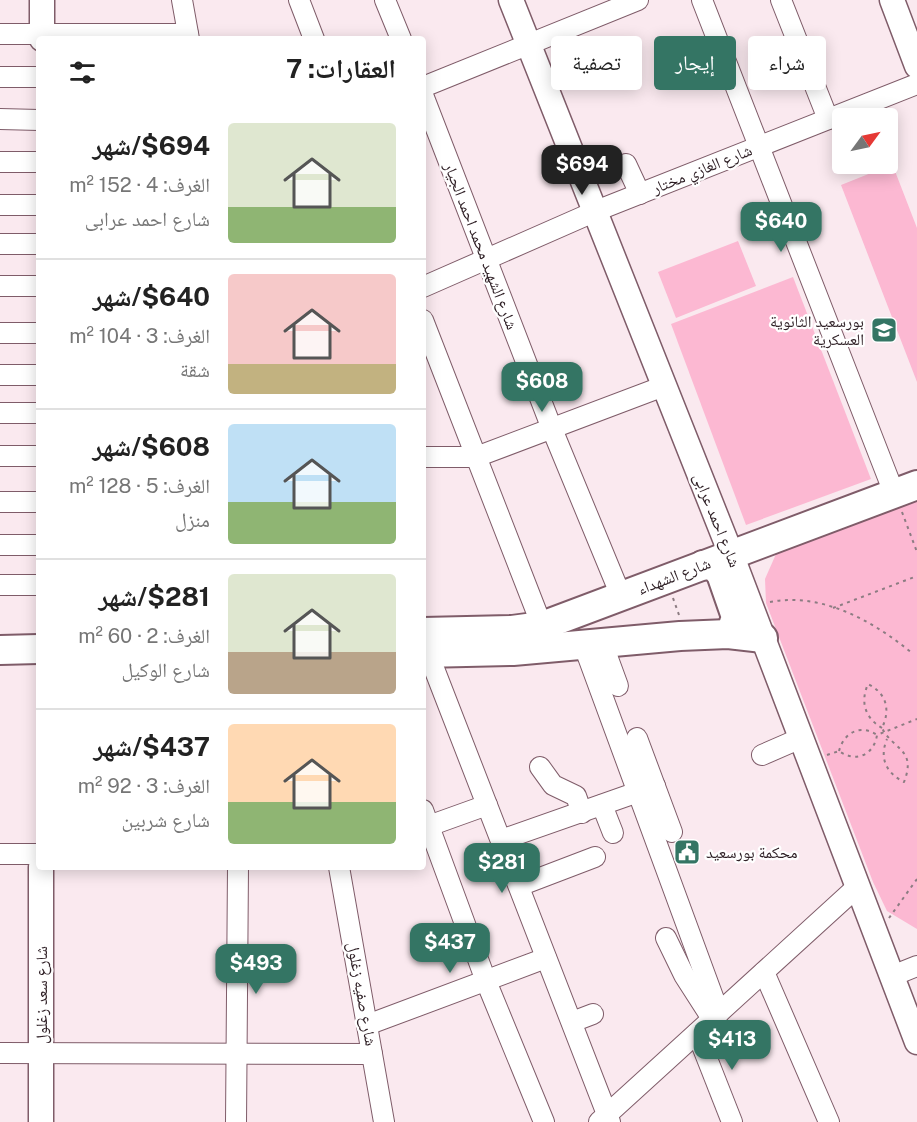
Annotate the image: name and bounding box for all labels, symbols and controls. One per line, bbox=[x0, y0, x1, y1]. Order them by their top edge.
chip: تصفية bbox=[551, 36, 642, 90]
chip: إيجار bbox=[654, 36, 736, 90]
chip: شراء bbox=[748, 36, 826, 90]
text: العقارات: 7 bbox=[286, 53, 396, 84]
icon: filters bbox=[66, 56, 99, 89]
north arrow bbox=[832, 108, 898, 174]
map controls bbox=[832, 108, 898, 174]
text: $694/شهر bbox=[92, 130, 210, 161]
street label: شارع الغازي مختار bbox=[648, 140, 756, 201]
pin: $694 bbox=[546, 145, 618, 196]
icon: home bbox=[276, 147, 348, 219]
text: $694 bbox=[556, 152, 609, 176]
street label: شارع الشهيد محمد احمد الجيار bbox=[439, 159, 522, 333]
text: الغرف: 4 · 152 m² bbox=[69, 173, 210, 197]
pin: $640 bbox=[745, 202, 817, 253]
text: شارع احمد عرابى bbox=[85, 207, 210, 231]
text: $640 bbox=[755, 209, 807, 233]
text: $640/شهر bbox=[93, 281, 210, 312]
icon: home bbox=[276, 298, 348, 370]
place label: بورسعيد الثانوية العسكرية bbox=[770, 312, 864, 349]
school or university icon: بورسعيد الثانوية العسكرية bbox=[869, 315, 899, 345]
text: الغرف: 3 · 104 m² bbox=[69, 324, 210, 348]
text: شقة bbox=[180, 358, 210, 382]
pin: $608 bbox=[506, 362, 578, 413]
text: $608 bbox=[515, 369, 569, 393]
text: $608/شهر bbox=[92, 431, 210, 462]
icon: home bbox=[276, 448, 348, 520]
street label: شارع احمد عرابى bbox=[689, 470, 745, 570]
text: الغرف: 5 · 128 m² bbox=[69, 474, 210, 498]
text: منزل bbox=[175, 508, 210, 532]
street label: شارع الشهداء bbox=[635, 553, 714, 600]
text: $281/شهر bbox=[99, 581, 210, 612]
icon: home bbox=[276, 598, 348, 670]
text: الغرف: 2 · 60 m² bbox=[78, 624, 210, 648]
text: شارع الوكيل bbox=[121, 658, 210, 682]
text: $437/شهر bbox=[93, 731, 210, 762]
icon: home bbox=[276, 748, 348, 820]
text: الغرف: 3 · 92 m² bbox=[78, 774, 210, 798]
text: شارع شربين bbox=[121, 808, 210, 832]
public building icon: محكمة بورسعيد bbox=[672, 837, 702, 867]
pin: $281 bbox=[466, 843, 538, 894]
place label: محكمة بورسعيد bbox=[706, 843, 798, 862]
text: $281 bbox=[478, 850, 526, 874]
pin: $437 bbox=[414, 923, 486, 974]
text: $437 bbox=[424, 930, 476, 954]
street label: شارع صفيه زغلول bbox=[343, 941, 380, 1048]
pin: $493 bbox=[220, 944, 292, 995]
street label: شارع سعد زغلول bbox=[32, 946, 52, 1044]
text: $493 bbox=[229, 951, 283, 975]
pin: $413 bbox=[696, 1020, 768, 1071]
text: $413 bbox=[708, 1027, 756, 1051]

